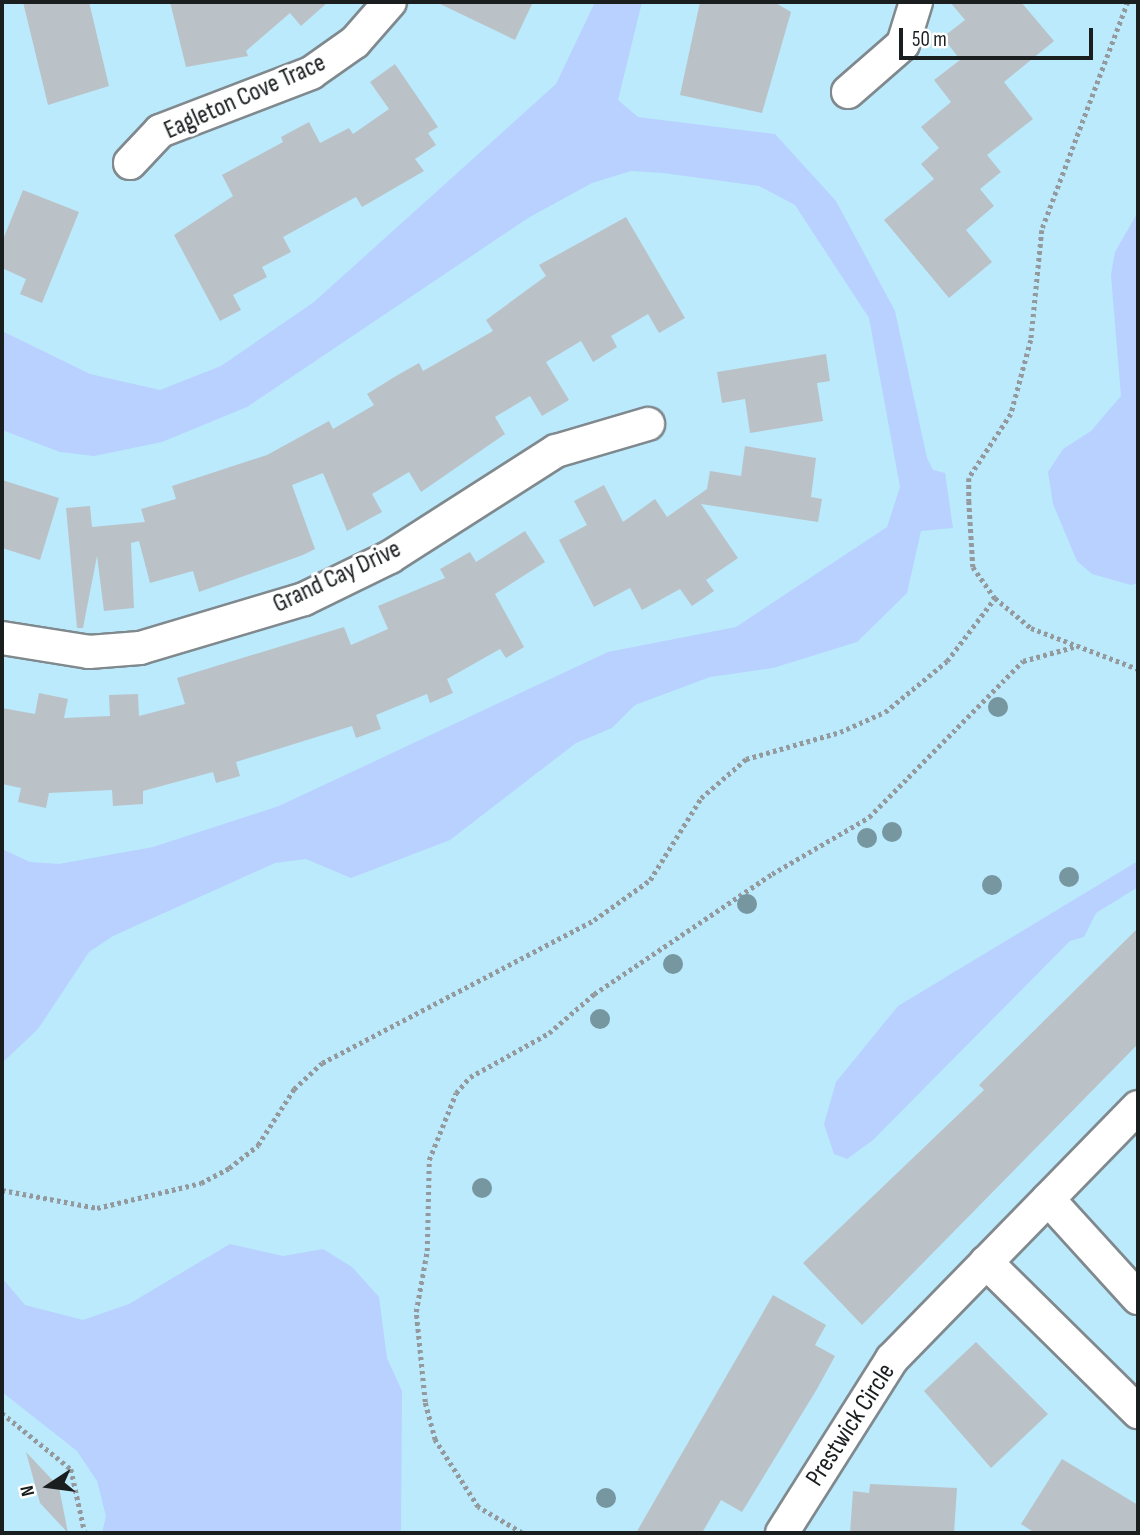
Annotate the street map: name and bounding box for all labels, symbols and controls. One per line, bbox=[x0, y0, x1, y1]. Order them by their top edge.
scale bar bbox=[902, 14, 1096, 58]
text: 50 m bbox=[912, 27, 947, 52]
street label: Eagleton Cove Trace bbox=[159, 47, 331, 147]
street label: Grand Cay Drive bbox=[268, 534, 406, 620]
street label: Prestwick Circle bbox=[800, 1358, 902, 1492]
north arrow bbox=[14, 1451, 84, 1521]
text: N bbox=[16, 1483, 40, 1498]

